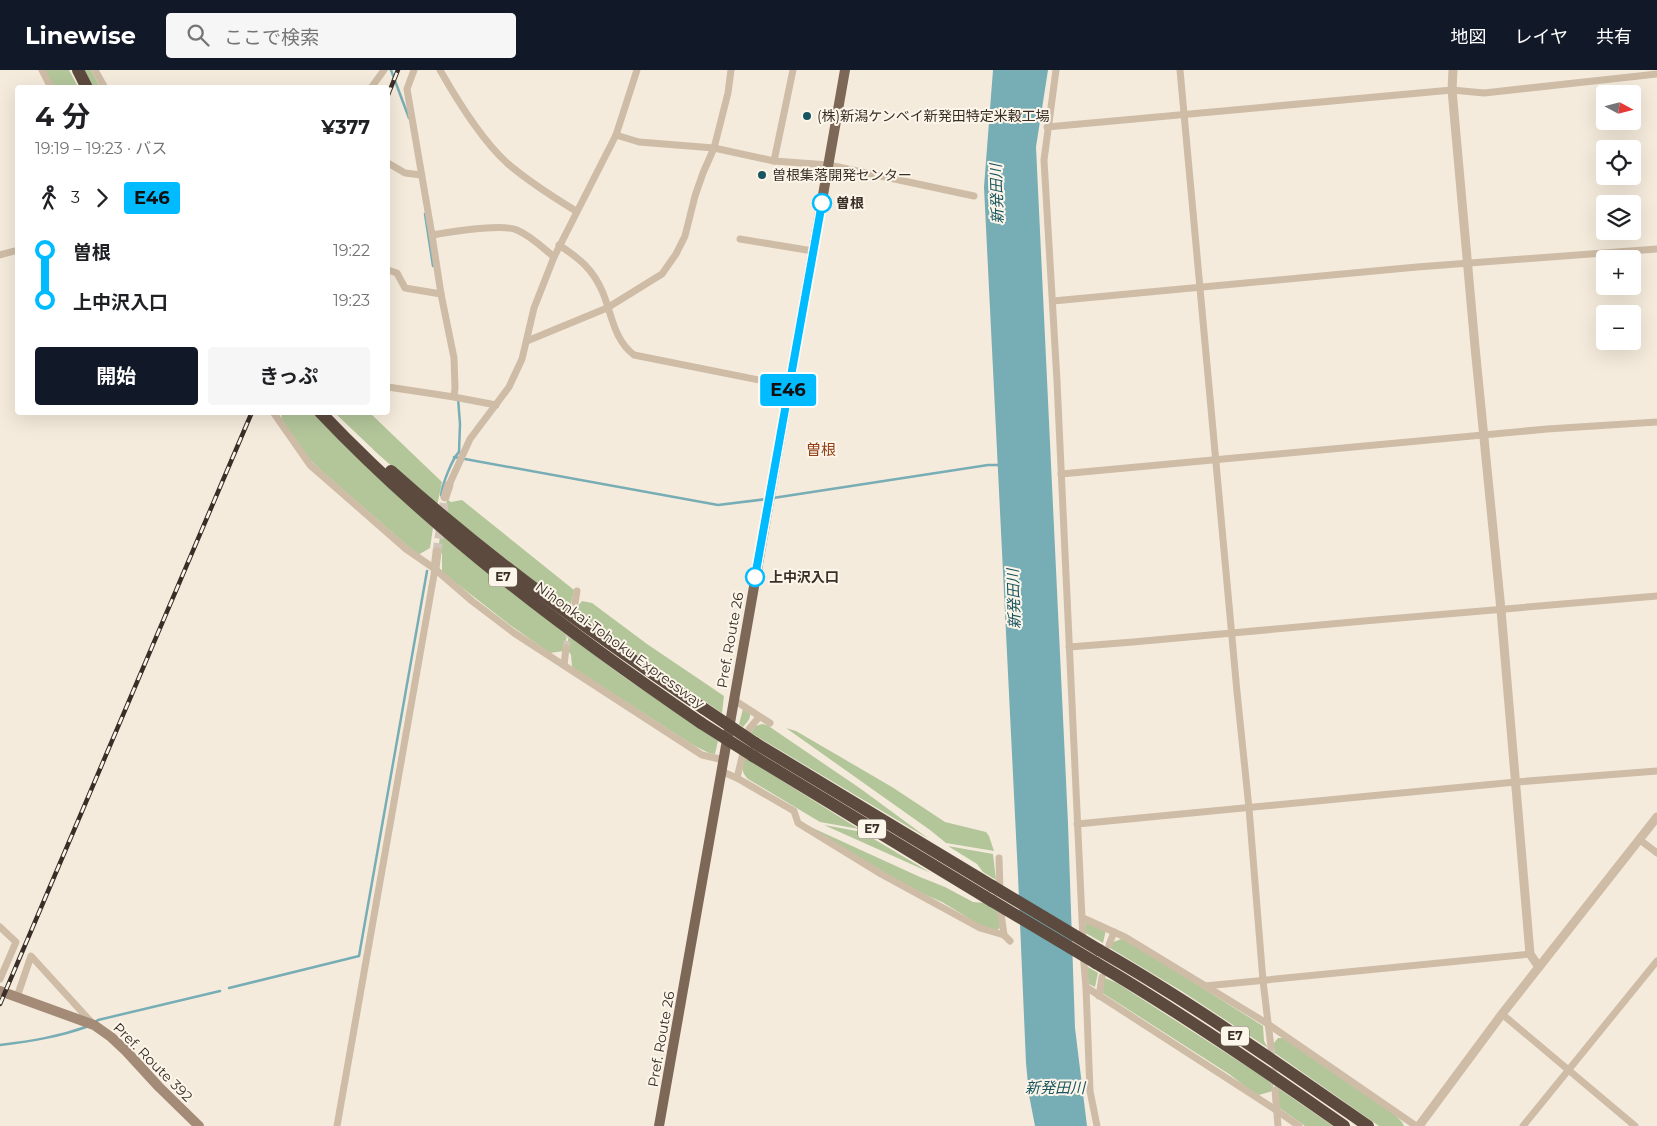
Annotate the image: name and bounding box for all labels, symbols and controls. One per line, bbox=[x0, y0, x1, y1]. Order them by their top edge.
search box bbox=[166, 13, 516, 58]
text: Linewise bbox=[25, 21, 136, 50]
icon: search bbox=[184, 21, 212, 49]
text: ここで検索 bbox=[224, 26, 319, 49]
text: 地図 bbox=[1451, 26, 1487, 48]
text: レイヤ bbox=[1515, 26, 1568, 48]
text: 共有 bbox=[1596, 26, 1632, 48]
north arrow bbox=[1596, 85, 1641, 130]
map controls bbox=[1596, 85, 1641, 350]
text: 4 分 bbox=[35, 99, 90, 133]
place label: (株)新潟ケンベイ新発田特定米穀工場 bbox=[817, 107, 1050, 125]
marker: (株)新潟ケンベイ新発田特定米穀工場 bbox=[801, 110, 813, 122]
text: ¥377 bbox=[321, 116, 370, 139]
text: 19:19 – 19:23 · バス bbox=[35, 139, 167, 158]
button: locate bbox=[1596, 140, 1641, 185]
water label: 新発田川 bbox=[986, 162, 1007, 224]
place label: 曽根集落開発センター bbox=[772, 166, 912, 184]
marker: 曽根集落開発センター bbox=[756, 169, 768, 181]
icon: walk bbox=[35, 184, 63, 212]
icon: forward bbox=[88, 184, 116, 212]
text: E46 bbox=[134, 187, 170, 209]
text: 3 bbox=[71, 188, 80, 207]
marker: 曽根 bbox=[812, 193, 832, 213]
place label: 曽根 bbox=[836, 194, 864, 212]
button: layers bbox=[1596, 195, 1641, 240]
text: 曽根 bbox=[73, 241, 111, 264]
text: 19:22 bbox=[333, 241, 370, 260]
button: + bbox=[1596, 250, 1641, 295]
text: 上中沢入口 bbox=[73, 291, 168, 314]
text: 19:23 bbox=[333, 291, 370, 310]
button: − bbox=[1596, 305, 1641, 350]
button: 開始 bbox=[35, 347, 198, 405]
button: きっぷ bbox=[208, 347, 370, 405]
line badge: E46 bbox=[759, 374, 817, 406]
text: E46 bbox=[770, 379, 806, 401]
district label: 曽根 bbox=[806, 440, 836, 459]
marker: 上中沢入口 bbox=[745, 567, 765, 587]
water label: 新発田川 bbox=[1003, 567, 1024, 629]
road number: E7 bbox=[489, 568, 517, 586]
place label: 上中沢入口 bbox=[769, 568, 839, 586]
street label: Nihonkai-Tohoku Expressway bbox=[532, 578, 708, 713]
street label: Pref. Route 26 bbox=[713, 590, 747, 689]
road number: E7 bbox=[858, 820, 886, 839]
street label: Pref. Route 26 bbox=[644, 989, 678, 1088]
street label: Pref. Route 392 bbox=[109, 1018, 197, 1106]
road number: E7 bbox=[1221, 1026, 1249, 1046]
water label: 新発田川 bbox=[1025, 1078, 1087, 1097]

